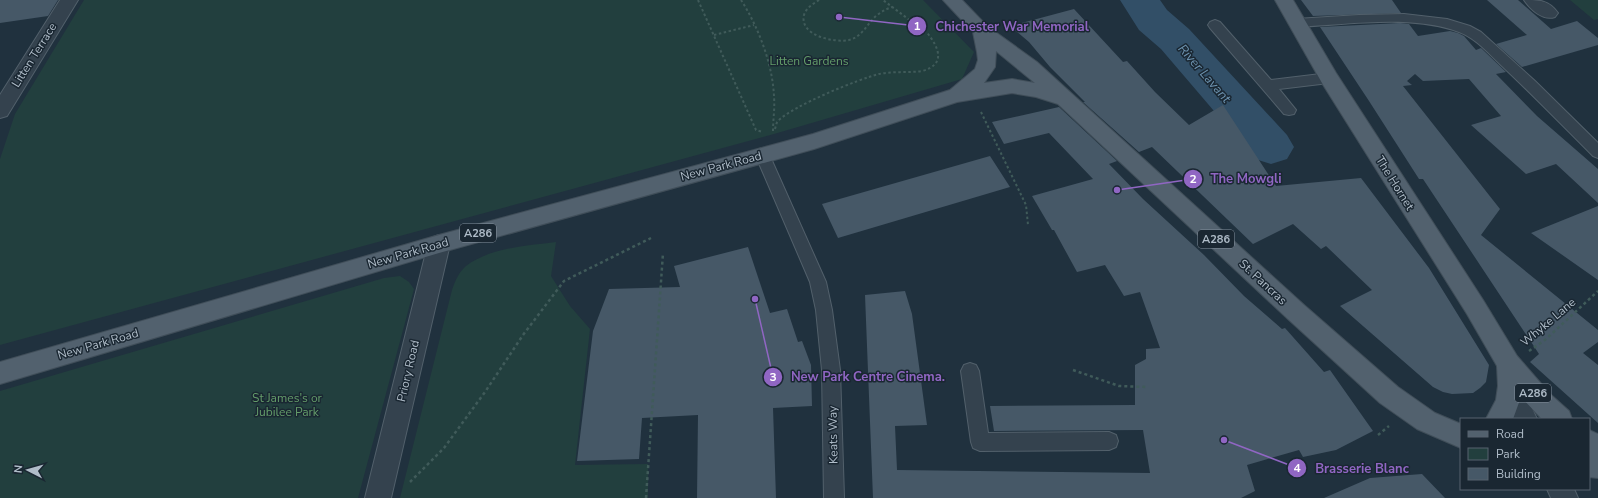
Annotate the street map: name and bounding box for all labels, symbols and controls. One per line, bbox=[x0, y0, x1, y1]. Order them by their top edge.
callout: Chichester War Memorial bbox=[907, 14, 1096, 39]
text: 1 bbox=[913, 18, 921, 34]
text: Chichester War Memorial bbox=[935, 18, 1090, 36]
street label: Litten Terrace bbox=[8, 20, 60, 90]
water label: River Lavant bbox=[1174, 40, 1235, 107]
park label: Litten Gardens bbox=[769, 53, 849, 69]
street label: New Park Road bbox=[679, 147, 763, 185]
street label: The Hornet bbox=[1372, 153, 1418, 214]
callout: The Mowgli bbox=[1183, 166, 1290, 191]
text: The Mowgli bbox=[1210, 170, 1282, 188]
text: 2 bbox=[1189, 171, 1197, 187]
road number: A286 bbox=[460, 224, 496, 242]
road number: A286 bbox=[1198, 230, 1234, 248]
street label: New Park Road bbox=[366, 234, 450, 272]
street label: St. Pancras bbox=[1236, 256, 1291, 308]
street label: Whyke Lane bbox=[1517, 294, 1579, 350]
street label: New Park Road bbox=[56, 325, 140, 363]
street label: Priory Road bbox=[393, 338, 423, 404]
callout: New Park Centre Cinema. bbox=[763, 364, 953, 389]
text: New Park Centre Cinema. bbox=[791, 368, 945, 386]
text: 3 bbox=[769, 369, 777, 385]
road number: A286 bbox=[1515, 384, 1551, 402]
park label: St James's or Jubilee Park bbox=[252, 390, 323, 420]
street label: Keats Way bbox=[824, 405, 842, 464]
legend bbox=[1460, 418, 1590, 490]
text: Road bbox=[1496, 426, 1524, 442]
text: Park bbox=[1496, 446, 1521, 462]
north arrow bbox=[8, 450, 48, 490]
callout: Brasserie Blanc bbox=[1287, 456, 1417, 481]
text: 4 bbox=[1293, 460, 1301, 476]
text: Brasserie Blanc bbox=[1315, 460, 1409, 478]
text: N bbox=[11, 464, 26, 474]
text: Building bbox=[1496, 466, 1541, 482]

